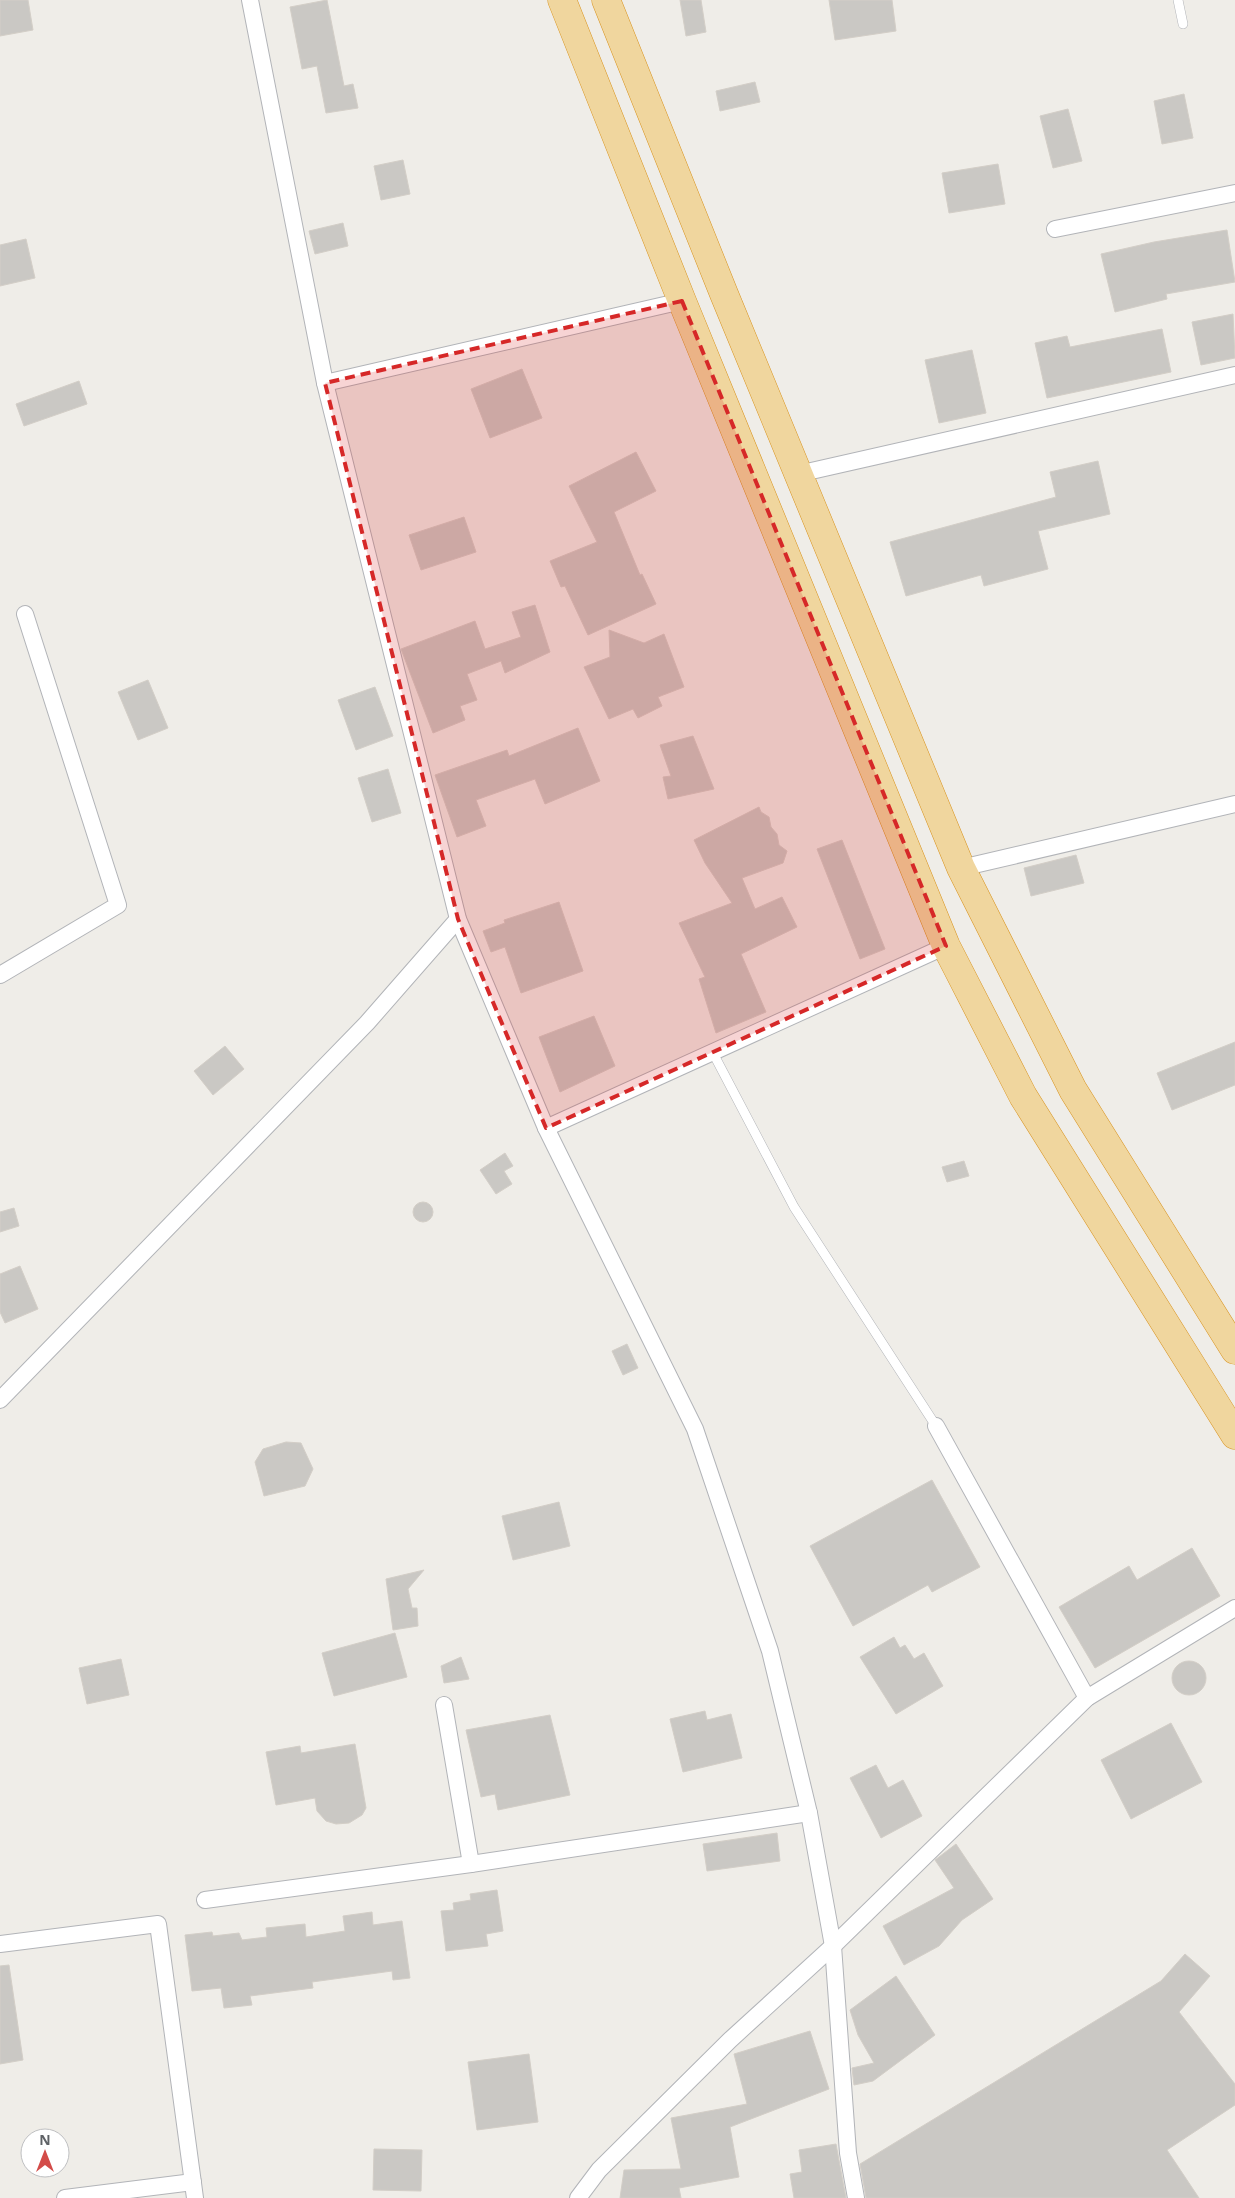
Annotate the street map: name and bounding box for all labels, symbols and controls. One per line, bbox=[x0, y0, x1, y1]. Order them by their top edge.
north arrow bbox=[20, 2128, 70, 2178]
text: N bbox=[39, 2130, 51, 2149]

